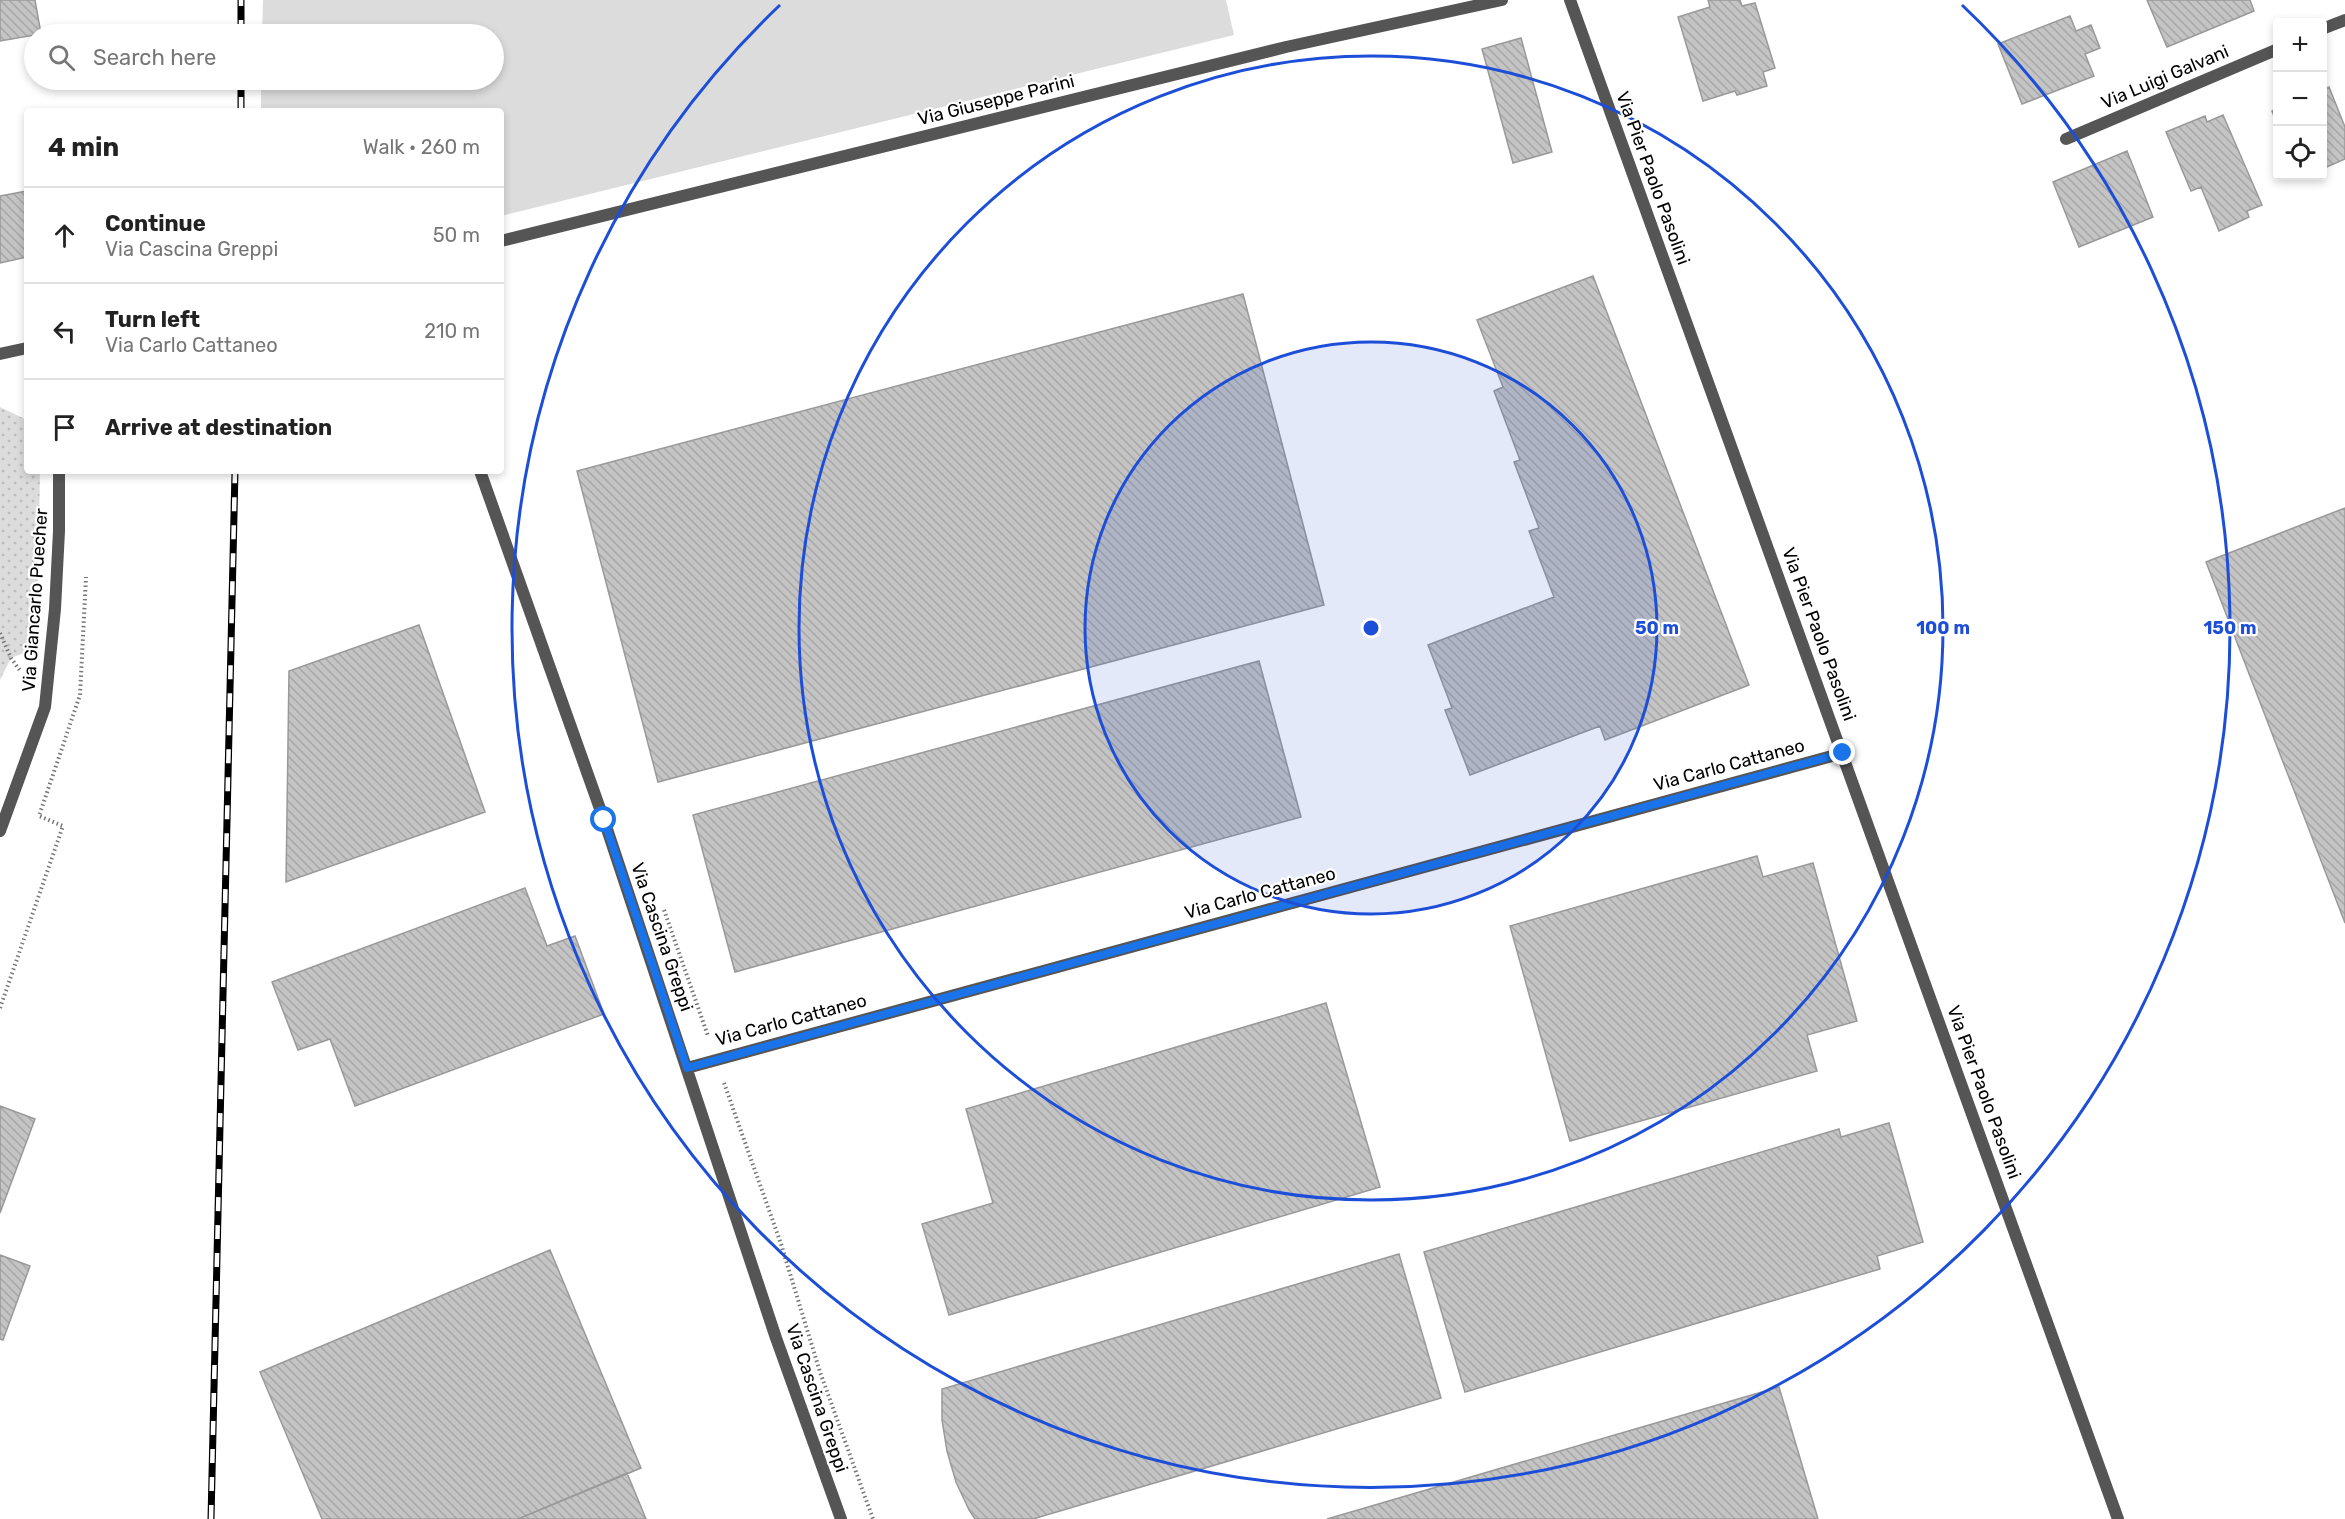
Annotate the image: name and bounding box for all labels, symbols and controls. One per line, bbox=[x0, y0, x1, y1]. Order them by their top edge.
map controls bbox=[2273, 18, 2327, 180]
button: + bbox=[2273, 18, 2327, 72]
search box bbox=[24, 24, 504, 90]
street label: Via Luigi Galvani bbox=[2098, 40, 2232, 114]
icon: search bbox=[45, 41, 78, 74]
text: Search here bbox=[93, 44, 216, 71]
street label: Via Giuseppe Parini bbox=[915, 70, 1077, 130]
button: − bbox=[2273, 72, 2327, 126]
street label: Via Pier Paolo Pasolini bbox=[1611, 88, 1695, 268]
button: locate bbox=[2273, 126, 2327, 180]
text: 4 min bbox=[48, 132, 119, 163]
text: Walk · 260 m bbox=[363, 135, 480, 159]
text: Continue bbox=[105, 210, 206, 237]
icon: ahead bbox=[48, 219, 81, 252]
text: 50 m bbox=[433, 223, 480, 247]
text: Via Cascina Greppi bbox=[105, 237, 278, 261]
text: Turn left bbox=[105, 306, 200, 333]
icon: left bbox=[48, 315, 81, 348]
text: 210 m bbox=[424, 319, 480, 343]
text: Via Carlo Cattaneo bbox=[105, 333, 278, 357]
icon: arrive bbox=[48, 411, 81, 444]
text: Arrive at destination bbox=[105, 414, 332, 441]
street label: Via Giancarlo Puecher bbox=[18, 507, 52, 693]
street label: Via Pier Paolo Pasolini bbox=[1777, 544, 1861, 724]
text: 50 m bbox=[1635, 617, 1679, 639]
text: 100 m bbox=[1916, 617, 1970, 639]
text: 150 m bbox=[2203, 617, 2257, 639]
centre of rings bbox=[1361, 618, 1381, 638]
street label: Via Carlo Cattaneo bbox=[1651, 734, 1807, 796]
route end bbox=[1829, 739, 1855, 765]
route start bbox=[590, 806, 616, 832]
street label: Via Cascina Greppi bbox=[626, 860, 698, 1014]
street label: Via Carlo Cattaneo bbox=[1182, 862, 1338, 924]
street label: Via Carlo Cattaneo bbox=[713, 989, 869, 1051]
street label: Via Pier Paolo Pasolini bbox=[1942, 1002, 2026, 1182]
street label: Via Cascina Greppi bbox=[781, 1321, 853, 1475]

